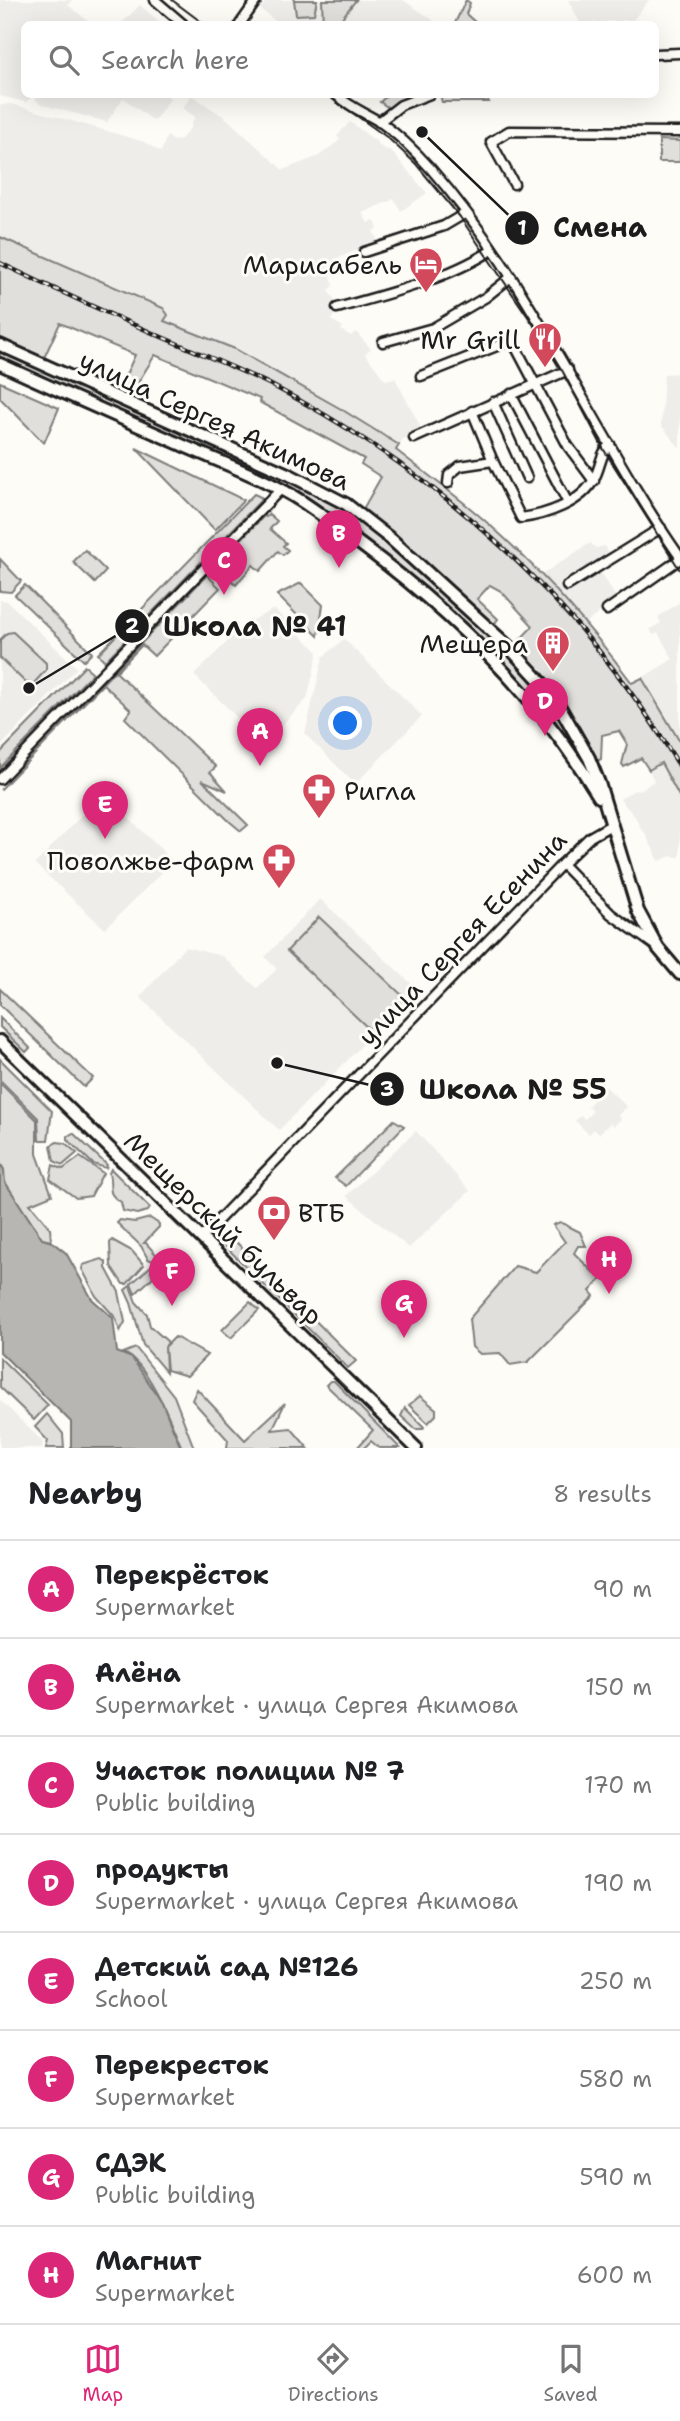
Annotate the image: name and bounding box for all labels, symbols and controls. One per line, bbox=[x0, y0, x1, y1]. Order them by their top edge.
search box bbox=[21, 21, 659, 98]
icon: search bbox=[45, 41, 83, 79]
text: Search here bbox=[101, 42, 250, 77]
callout: Смена bbox=[504, 203, 661, 252]
text: Смена bbox=[553, 208, 647, 246]
text: 1 bbox=[517, 214, 527, 242]
hotel icon: Марисабель bbox=[407, 245, 445, 294]
place label: Марисабель bbox=[243, 247, 402, 282]
restaurant icon: Mr Grill bbox=[526, 320, 564, 369]
place label: Mr Grill bbox=[420, 322, 520, 357]
street label: улица Сергея Акимова bbox=[74, 342, 356, 498]
pin: B bbox=[316, 510, 362, 568]
pin: C bbox=[201, 537, 247, 595]
callout: Школа № 41 bbox=[114, 602, 361, 651]
text: Школа № 41 bbox=[163, 607, 347, 645]
text: 2 bbox=[125, 612, 140, 640]
building icon: Мещера bbox=[534, 624, 572, 673]
place label: Мещера bbox=[419, 626, 528, 661]
pin: D bbox=[522, 678, 568, 736]
your location bbox=[328, 706, 362, 740]
pin: A bbox=[237, 708, 283, 766]
pharmacy icon: Ригла bbox=[300, 771, 338, 820]
place label: Ригла bbox=[344, 773, 416, 808]
pin: E bbox=[82, 781, 128, 839]
street label: улица Сергея Есенина bbox=[350, 823, 574, 1053]
pharmacy icon: Поволжье-фарм bbox=[260, 841, 298, 890]
place label: Поволжье-фарм bbox=[47, 843, 254, 878]
callout: Школа № 55 bbox=[370, 1064, 621, 1113]
text: Школа № 55 bbox=[419, 1070, 607, 1108]
text: 3 bbox=[380, 1075, 394, 1103]
street label: Мещерский бульвар bbox=[117, 1124, 331, 1332]
bank icon: ВТБ bbox=[255, 1193, 293, 1242]
place label: ВТБ bbox=[298, 1195, 345, 1230]
pin: H bbox=[586, 1236, 632, 1294]
pin: F bbox=[149, 1248, 195, 1306]
pin: G bbox=[381, 1280, 427, 1338]
text: Nearby bbox=[28, 1473, 143, 1514]
text: 8 results bbox=[553, 1479, 652, 1509]
text: Перекрёсток bbox=[95, 1557, 269, 1592]
text: A bbox=[42, 1574, 60, 1604]
text: 90 m bbox=[592, 1574, 652, 1604]
text: Supermarket bbox=[95, 1592, 235, 1622]
text: Алёна bbox=[95, 1655, 181, 1690]
text: B bbox=[44, 1672, 58, 1702]
text: 150 m bbox=[585, 1672, 652, 1702]
text: Supermarket · улица Сергея Акимова bbox=[95, 1690, 518, 1720]
text: Участок полиции № 7 bbox=[95, 1753, 404, 1788]
text: C bbox=[44, 1770, 58, 1800]
text: 170 m bbox=[584, 1770, 652, 1800]
text: Public building bbox=[95, 1788, 255, 1818]
text: продукты bbox=[95, 1851, 229, 1886]
text: D bbox=[43, 1868, 59, 1898]
text: 190 m bbox=[584, 1868, 652, 1898]
text: Supermarket · улица Сергея Акимова bbox=[95, 1886, 518, 1916]
text: Детский сад №126 bbox=[95, 1949, 358, 1984]
text: E bbox=[43, 1966, 59, 1996]
text: 250 m bbox=[579, 1966, 652, 1996]
text: School bbox=[95, 1984, 167, 2014]
text: Перекресток bbox=[95, 2047, 269, 2082]
text: F bbox=[44, 2064, 58, 2094]
text: 580 m bbox=[579, 2064, 652, 2094]
text: Supermarket bbox=[95, 2082, 235, 2112]
text: СДЭК bbox=[95, 2145, 166, 2180]
text: G bbox=[42, 2162, 60, 2192]
text: 590 m bbox=[579, 2162, 652, 2192]
text: Public building bbox=[95, 2180, 255, 2210]
text: Магнит bbox=[95, 2243, 201, 2278]
text: H bbox=[43, 2260, 59, 2290]
text: 600 m bbox=[577, 2260, 652, 2290]
text: Supermarket bbox=[95, 2278, 235, 2308]
tab: Map bbox=[82, 2340, 123, 2407]
tab: Directions bbox=[288, 2340, 379, 2407]
tab: Saved bbox=[544, 2340, 598, 2407]

